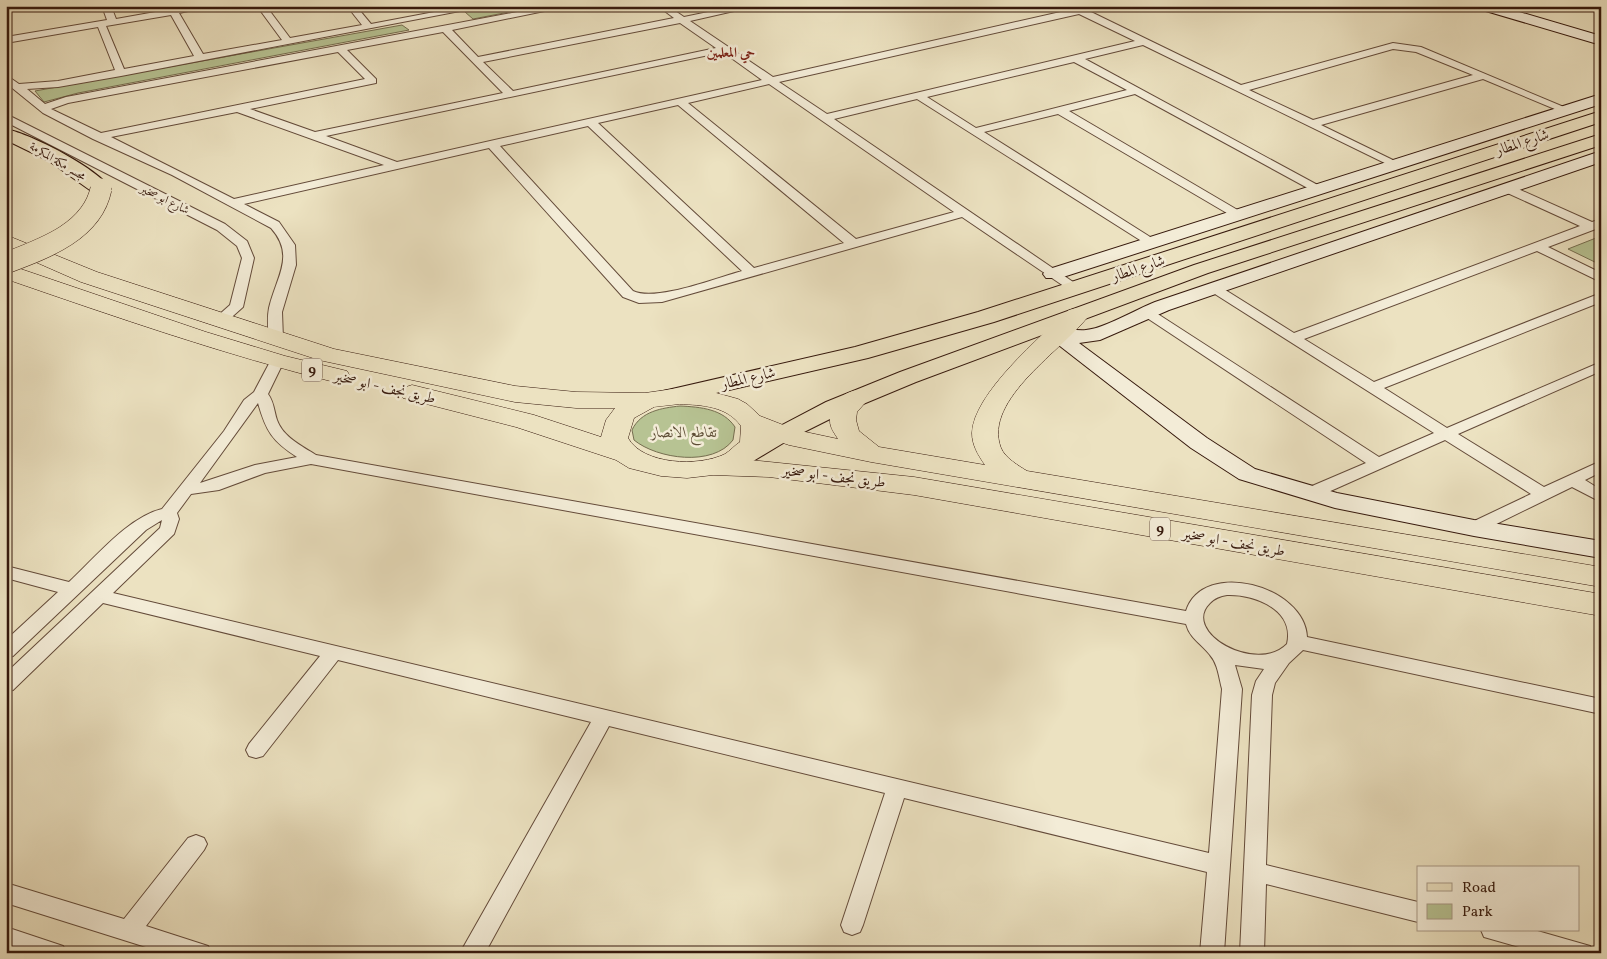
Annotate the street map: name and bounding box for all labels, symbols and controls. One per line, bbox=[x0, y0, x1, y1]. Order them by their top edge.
district label: حي المعلمين bbox=[707, 44, 756, 64]
street label: شارع المطار bbox=[1491, 125, 1552, 164]
street label: مجسر مكة المكرمة bbox=[26, 139, 89, 185]
street label: شارع ابو صخير bbox=[135, 180, 192, 221]
street label: شارع المطار bbox=[1107, 251, 1168, 290]
road number: 9 bbox=[302, 358, 322, 382]
street label: شارع المطار bbox=[717, 363, 778, 397]
street label: طريق نجف - ابو صخير bbox=[330, 366, 438, 410]
park label: تقاطع الانصار bbox=[650, 423, 717, 446]
street label: طريق نجف - ابو صخير bbox=[779, 461, 887, 494]
road number: 9 bbox=[1150, 518, 1170, 540]
street label: طريق نجف - ابو صخير bbox=[1179, 524, 1287, 563]
legend bbox=[1417, 866, 1580, 932]
text: Road bbox=[1462, 878, 1496, 899]
text: Park bbox=[1462, 902, 1493, 923]

